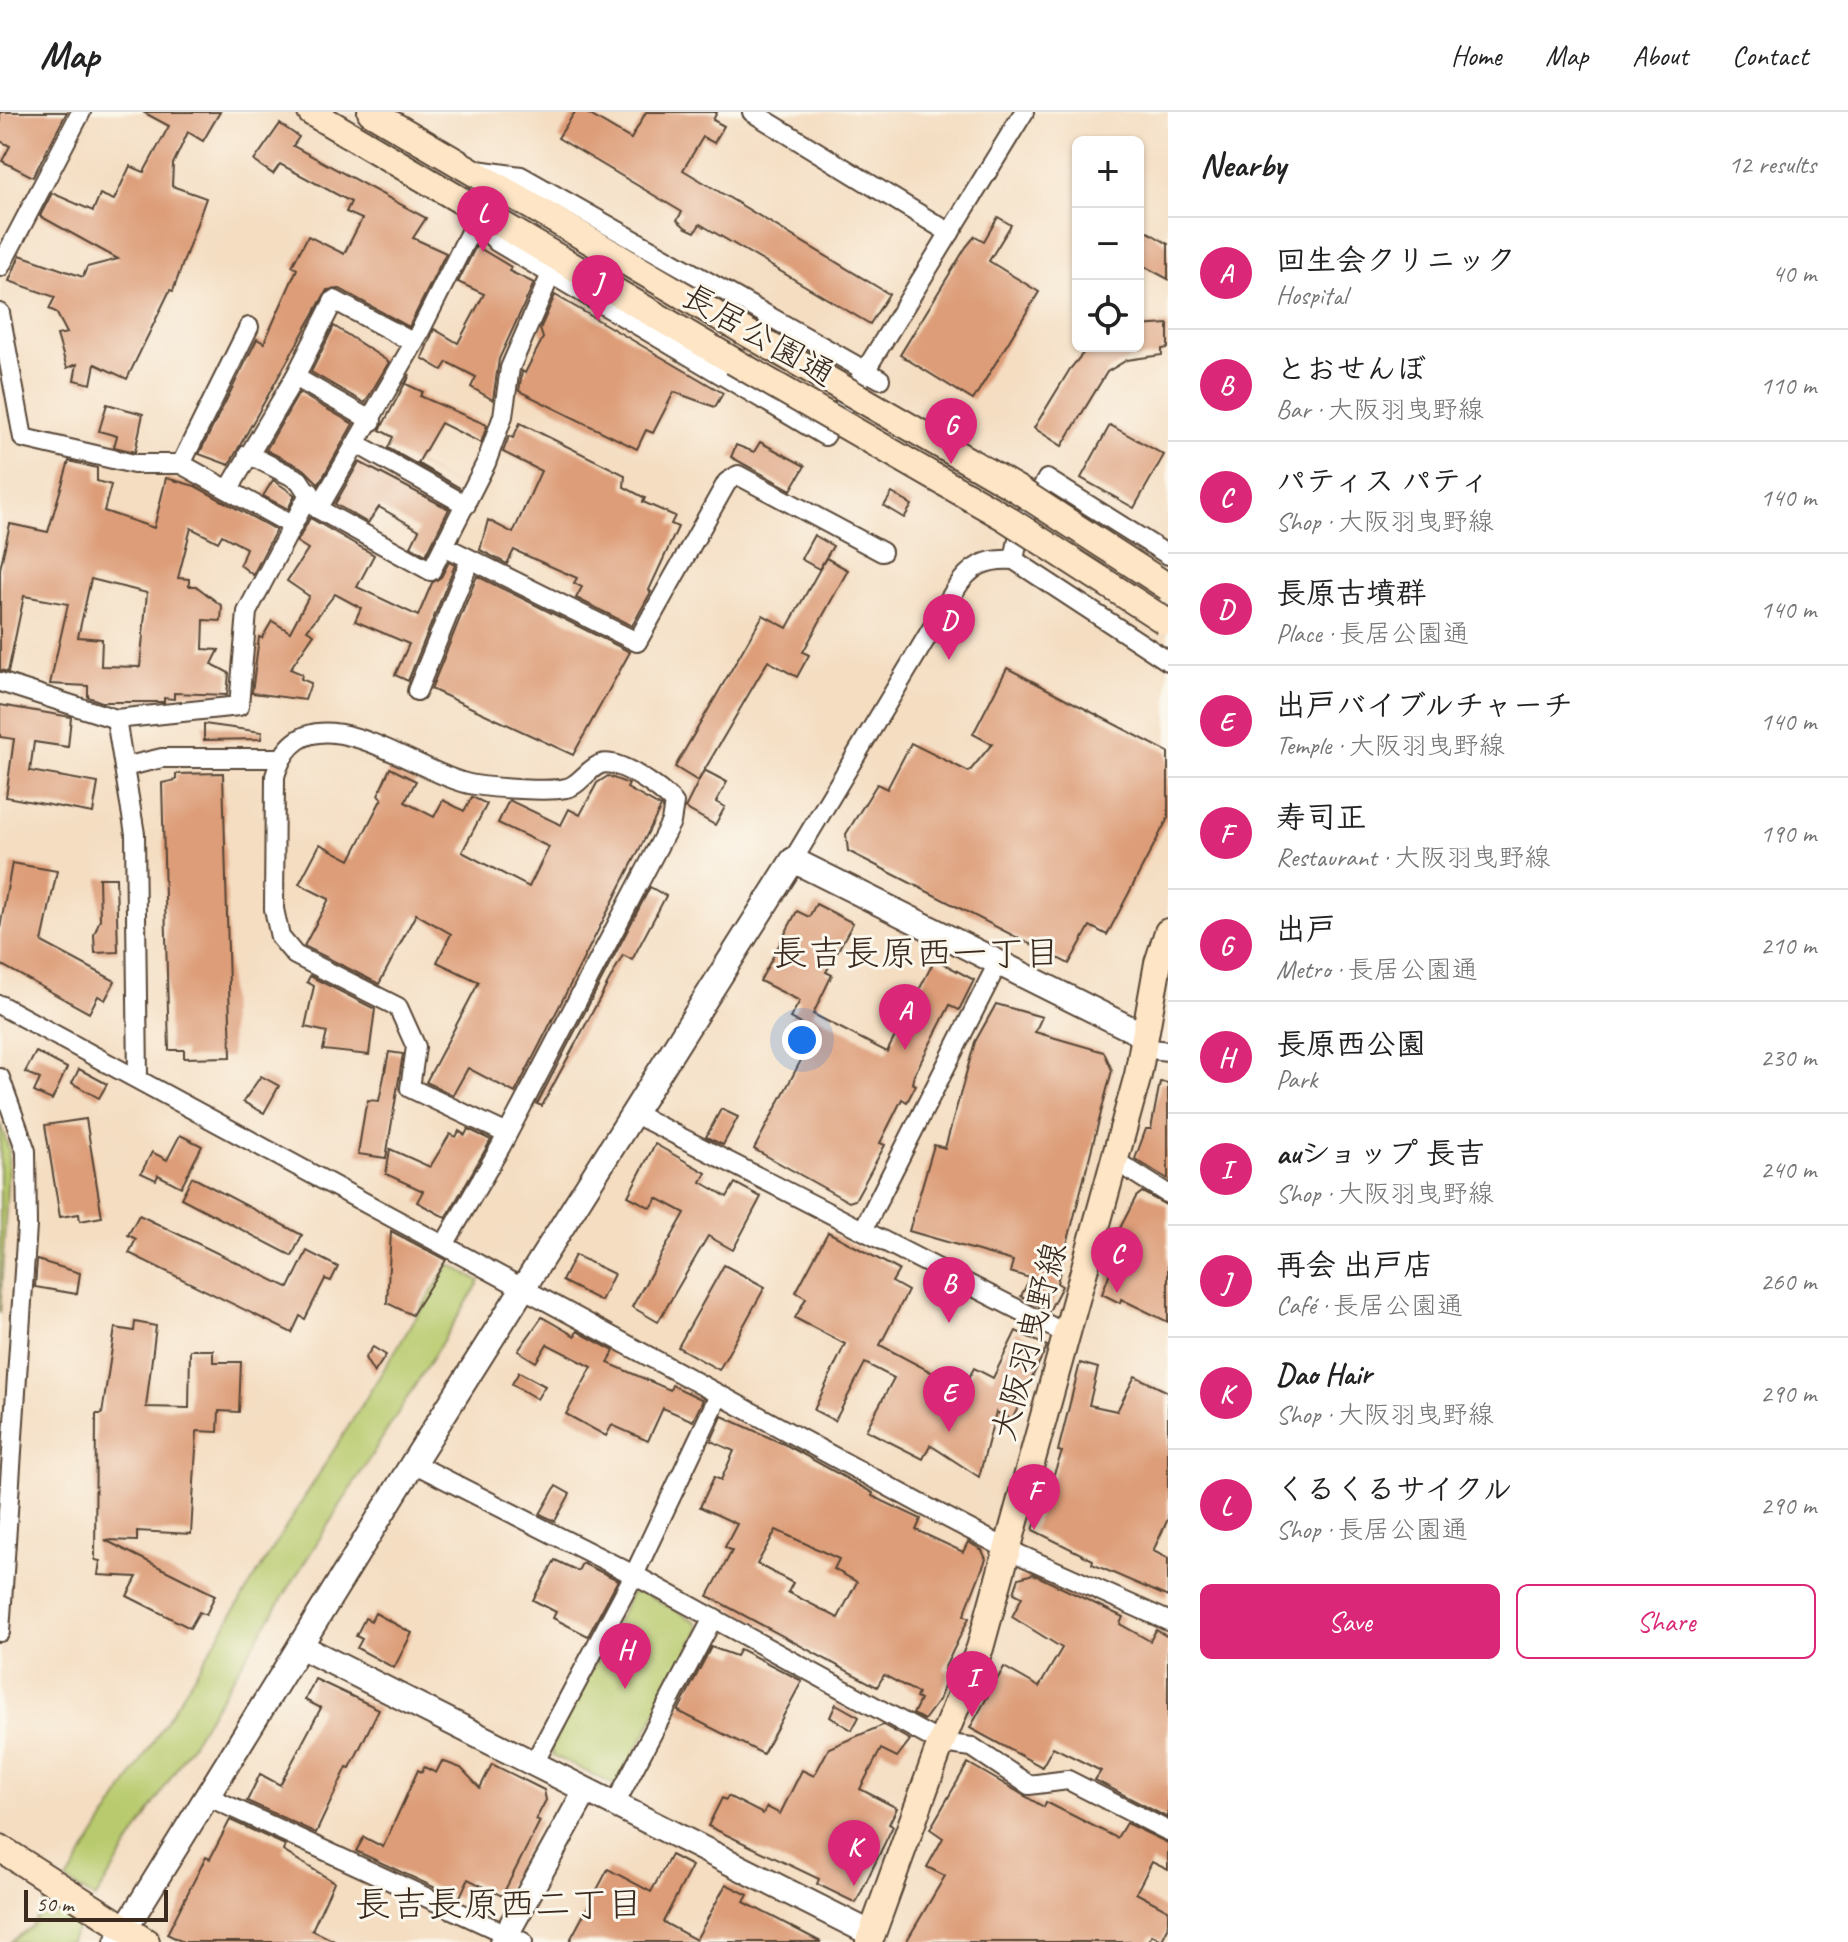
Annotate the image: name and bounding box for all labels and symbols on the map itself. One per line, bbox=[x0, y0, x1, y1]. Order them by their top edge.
pin: L bbox=[457, 186, 509, 252]
pin: J bbox=[572, 255, 624, 321]
street label: 長居公園通 bbox=[674, 273, 843, 396]
pin: G bbox=[925, 398, 977, 464]
pin: D bbox=[923, 594, 975, 660]
district label: 長吉長原西一丁目 bbox=[772, 930, 1060, 976]
pin: A bbox=[879, 984, 931, 1050]
your location bbox=[782, 1020, 822, 1060]
pin: C bbox=[1091, 1227, 1143, 1293]
street label: 大阪羽曳野線 bbox=[981, 1237, 1076, 1445]
pin: B bbox=[923, 1257, 975, 1323]
pin: E bbox=[923, 1366, 975, 1432]
pin: F bbox=[1008, 1464, 1060, 1530]
pin: H bbox=[599, 1623, 651, 1689]
pin: I bbox=[946, 1651, 998, 1717]
pin: K bbox=[828, 1820, 880, 1886]
district label: 長吉長原西二丁目 bbox=[355, 1881, 643, 1927]
scale bar bbox=[24, 1886, 168, 1922]

